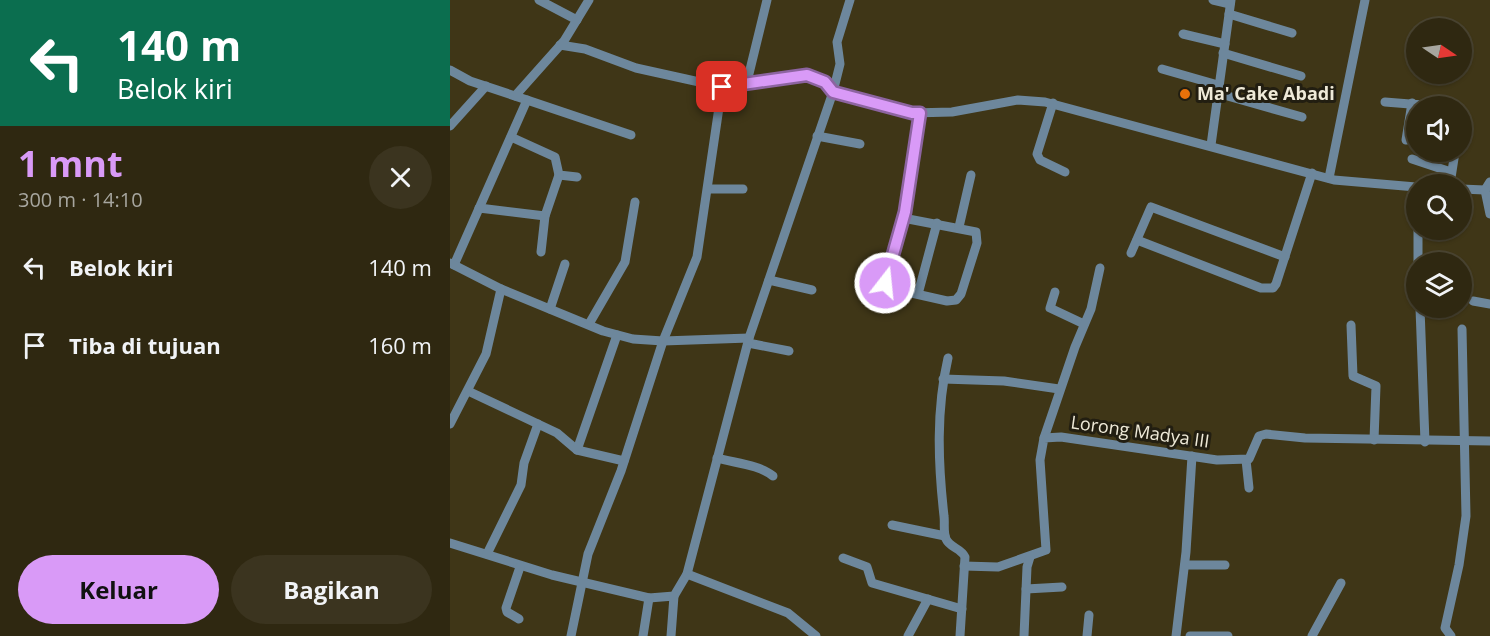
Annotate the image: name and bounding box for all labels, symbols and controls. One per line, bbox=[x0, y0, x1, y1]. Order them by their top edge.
text: 140 m bbox=[117, 16, 241, 73]
north arrow bbox=[1406, 18, 1472, 84]
map controls bbox=[1406, 18, 1472, 318]
icon: left bbox=[18, 24, 96, 102]
pin bbox=[696, 61, 747, 112]
text: Belok kiri bbox=[117, 70, 233, 107]
icon: arrive bbox=[705, 70, 738, 103]
place label: Ma' Cake Abadi bbox=[1197, 81, 1335, 105]
marker: Ma' Cake Abadi bbox=[1178, 87, 1192, 101]
button: sound bbox=[1406, 96, 1472, 162]
text: 1 mnt bbox=[18, 139, 123, 188]
button: close bbox=[369, 146, 432, 209]
button: search bbox=[1406, 174, 1472, 240]
text: 300 m · 14:10 bbox=[18, 186, 143, 213]
icon: left bbox=[18, 251, 51, 284]
position arrow bbox=[853, 251, 917, 315]
text: Belok kiri bbox=[69, 252, 174, 282]
text: 140 m bbox=[368, 252, 432, 282]
button: layers bbox=[1406, 252, 1472, 318]
icon: arrive bbox=[18, 329, 51, 362]
text: Tiba di tujuan bbox=[69, 330, 221, 360]
text: 160 m bbox=[368, 330, 432, 360]
street label: Lorong Madya III bbox=[1069, 409, 1211, 453]
button: Keluar bbox=[18, 555, 219, 624]
button: Bagikan bbox=[231, 555, 432, 624]

